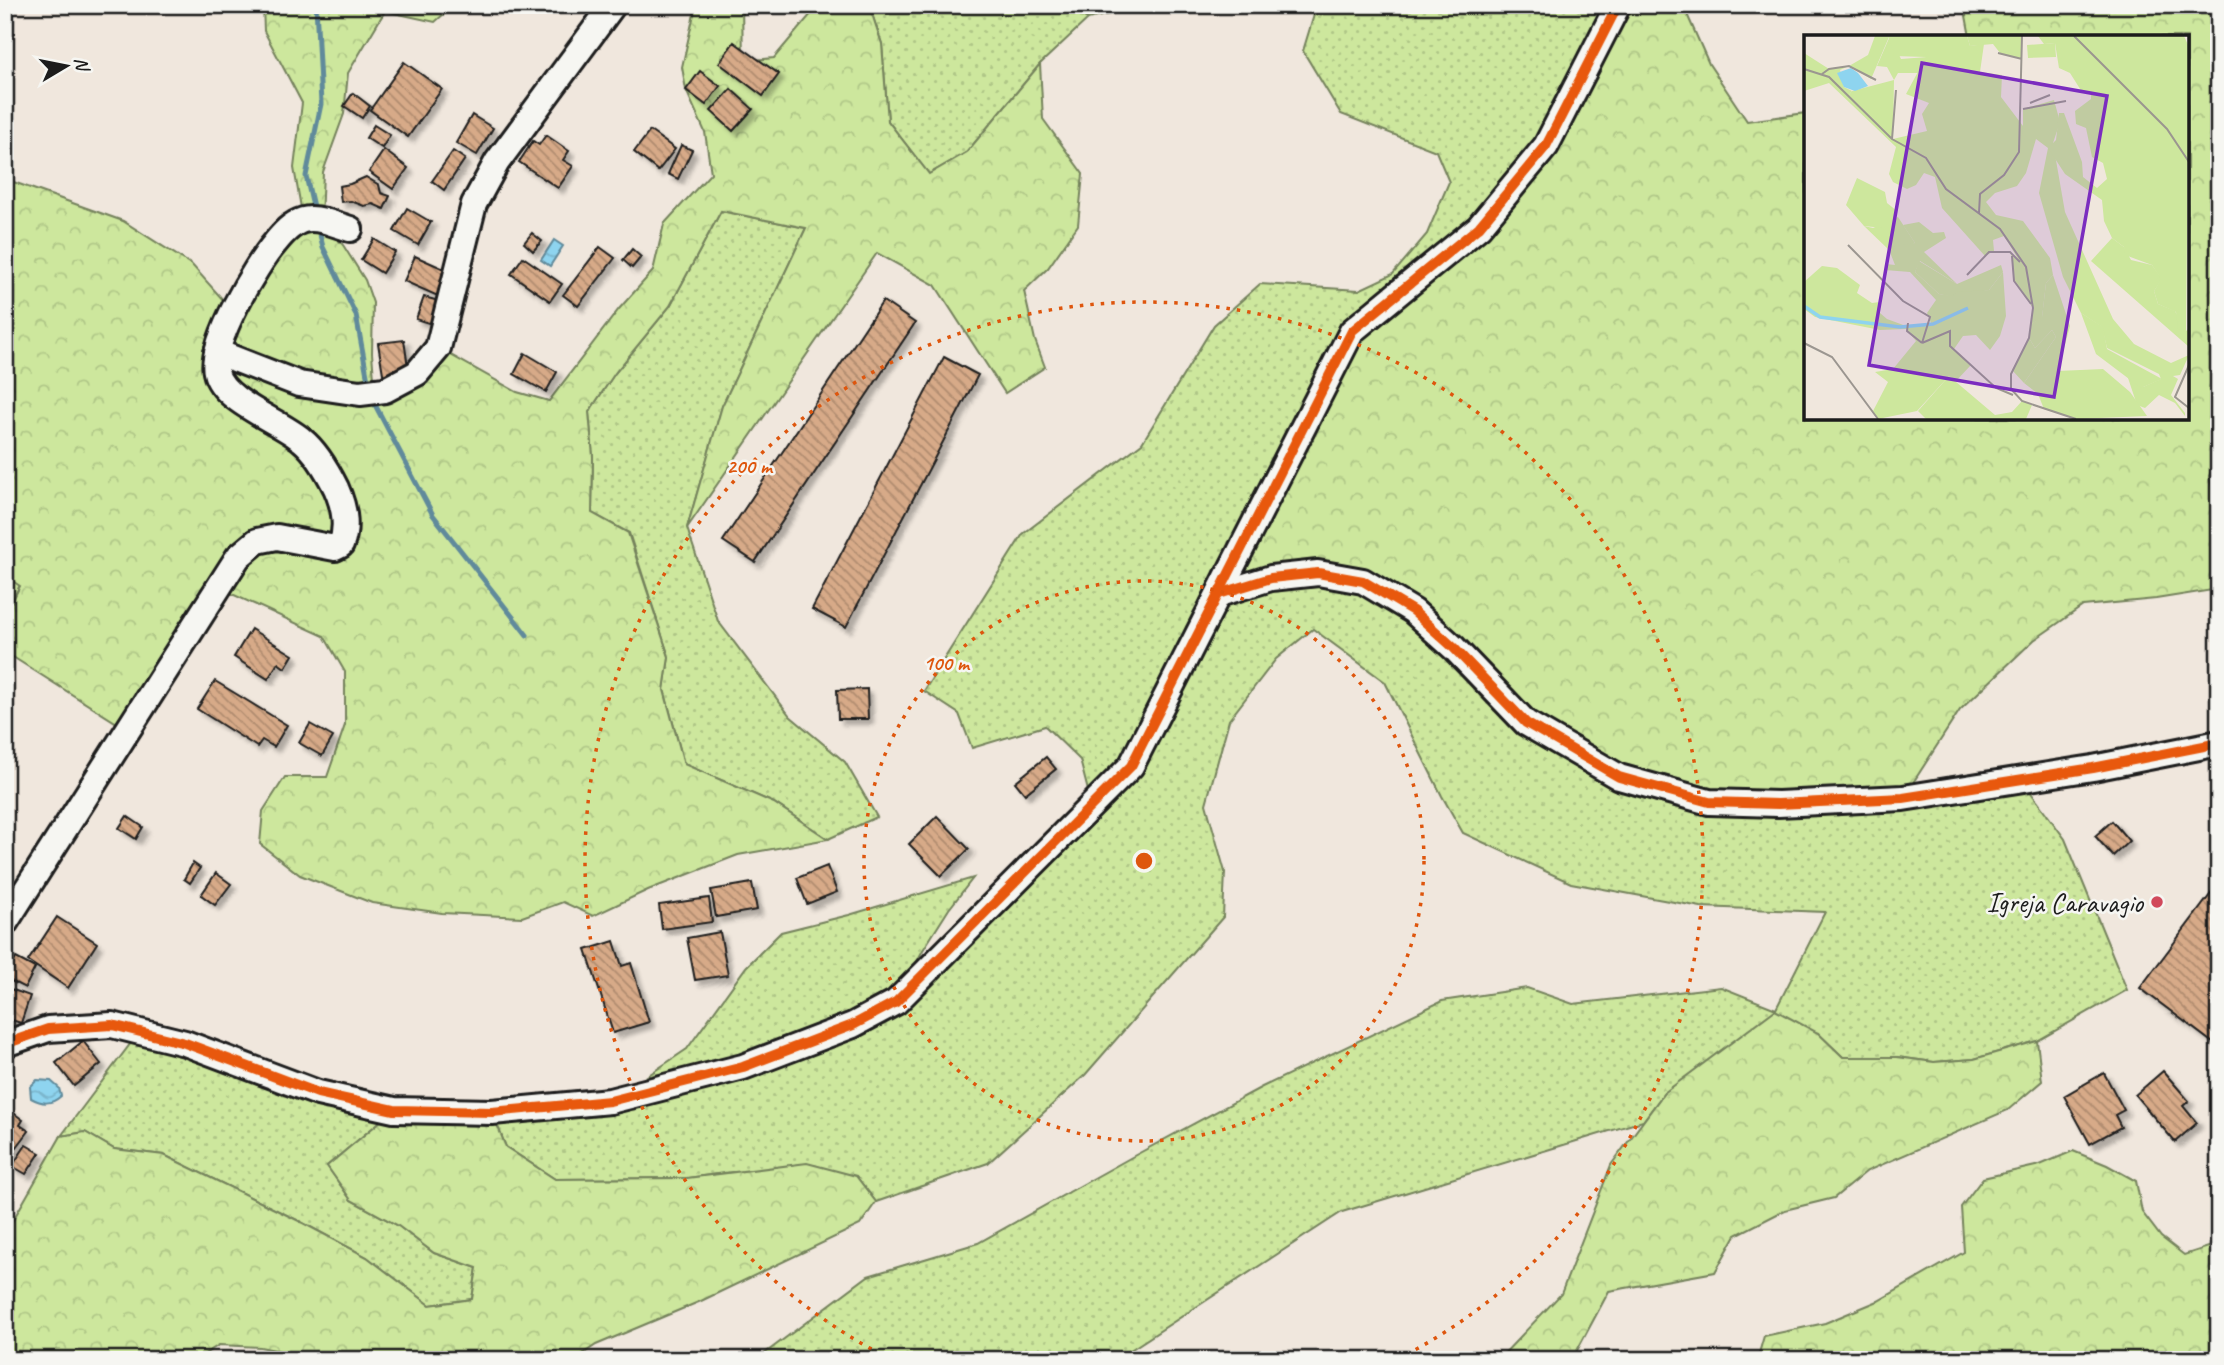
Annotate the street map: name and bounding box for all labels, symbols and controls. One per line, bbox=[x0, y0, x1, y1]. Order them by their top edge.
north arrow bbox=[32, 32, 102, 102]
inset map bbox=[1804, 35, 2189, 420]
text: N bbox=[69, 55, 95, 74]
text: 200 m bbox=[726, 453, 774, 479]
text: 100 m bbox=[923, 650, 971, 676]
centre of rings bbox=[1132, 849, 1156, 873]
place label: Igreja Caravagio bbox=[1987, 885, 2145, 920]
marker: Igreja Caravagio bbox=[2149, 894, 2165, 910]

